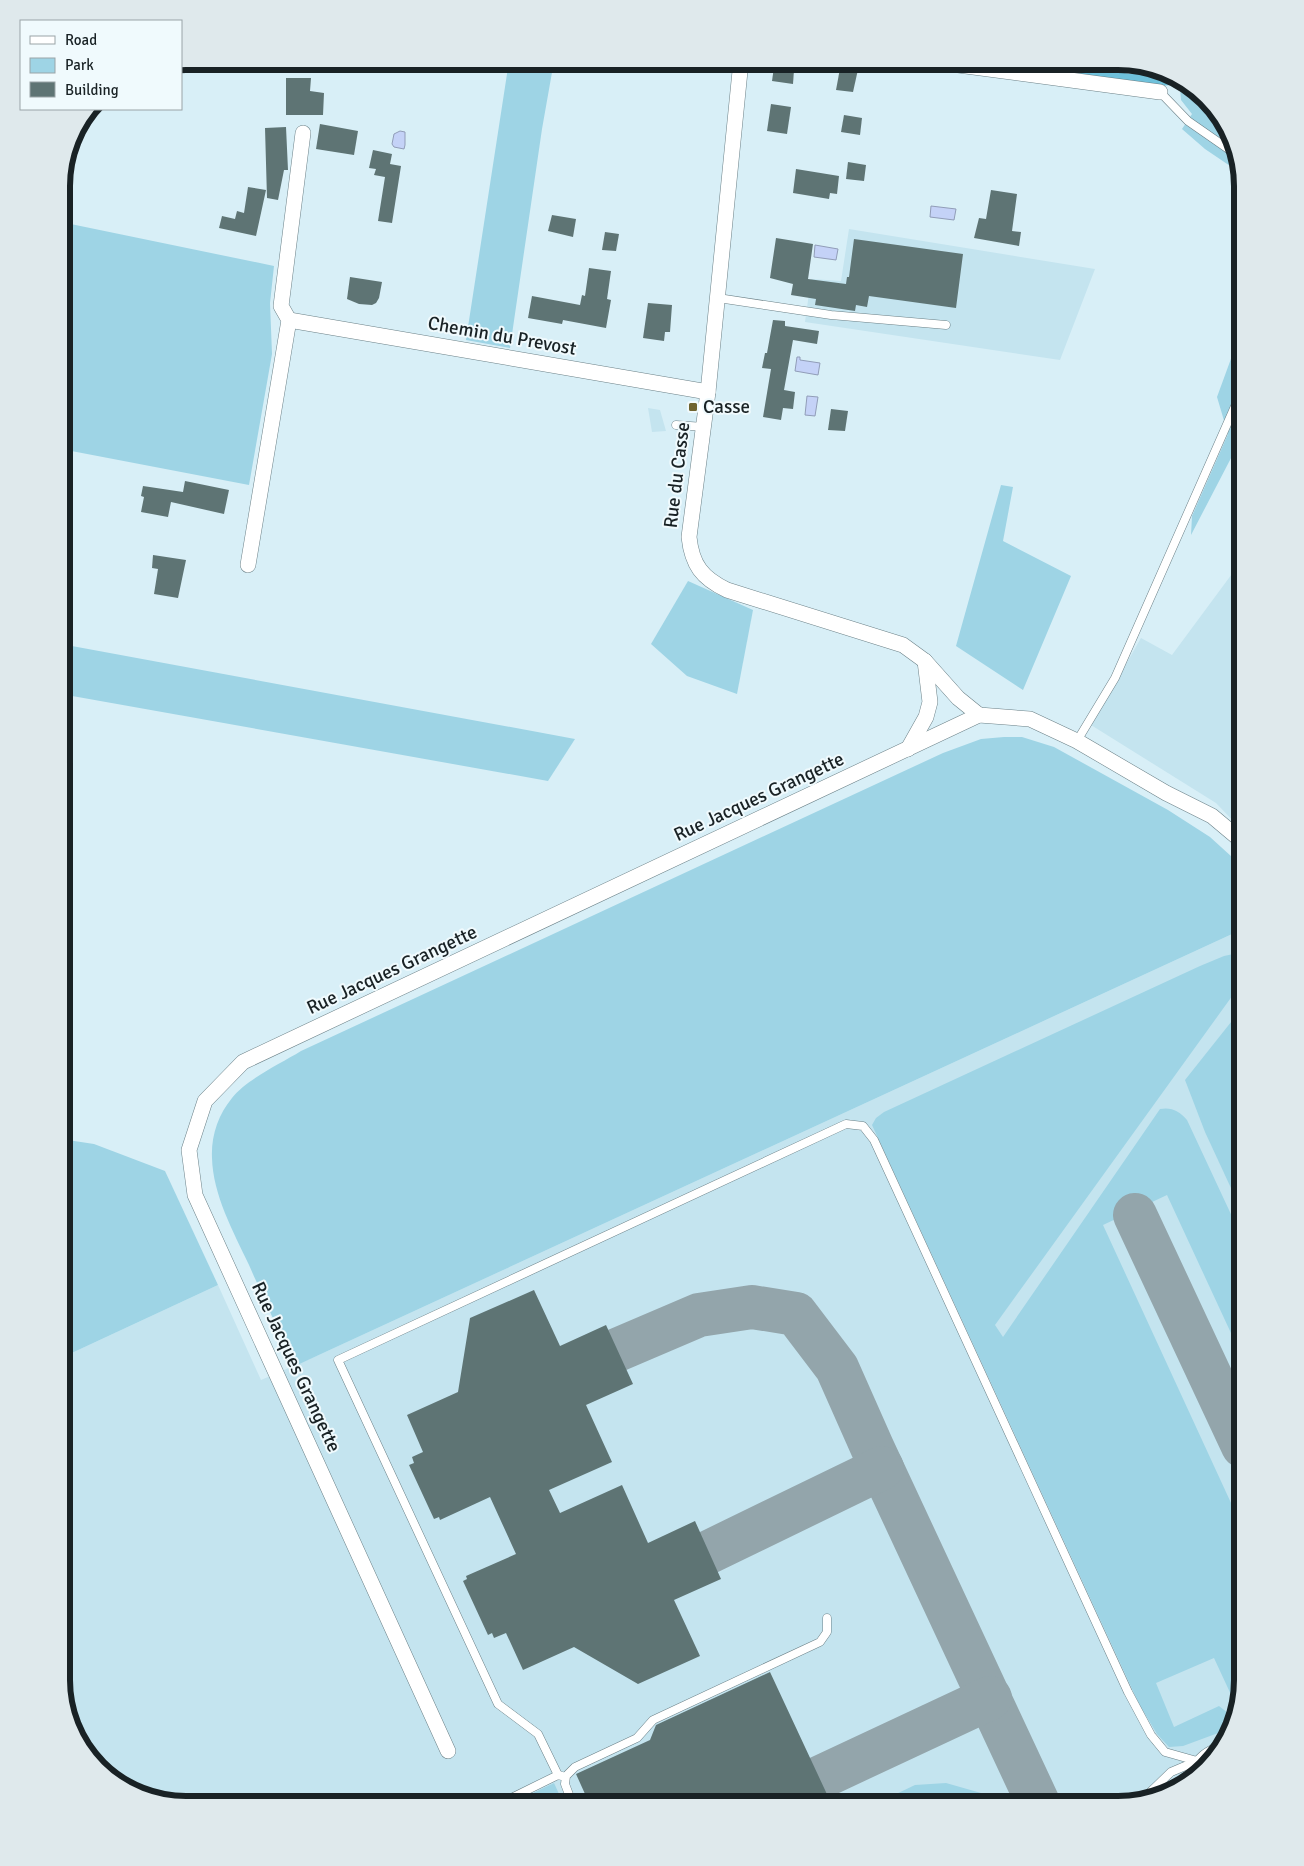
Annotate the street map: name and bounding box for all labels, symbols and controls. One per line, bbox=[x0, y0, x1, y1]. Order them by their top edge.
legend bbox=[20, 20, 182, 110]
text: Road bbox=[65, 31, 97, 49]
text: Park bbox=[65, 56, 94, 74]
text: Building bbox=[65, 81, 119, 99]
street label: Chemin du Prevost bbox=[426, 311, 579, 361]
place label: Casse bbox=[703, 395, 750, 419]
marker: Casse bbox=[687, 401, 699, 413]
street label: Rue du Casse bbox=[659, 421, 695, 529]
street label: Rue Jacques Grangette bbox=[670, 747, 848, 847]
street label: Rue Jacques Grangette bbox=[303, 920, 481, 1020]
street label: Rue Jacques Grangette bbox=[246, 1278, 346, 1456]

